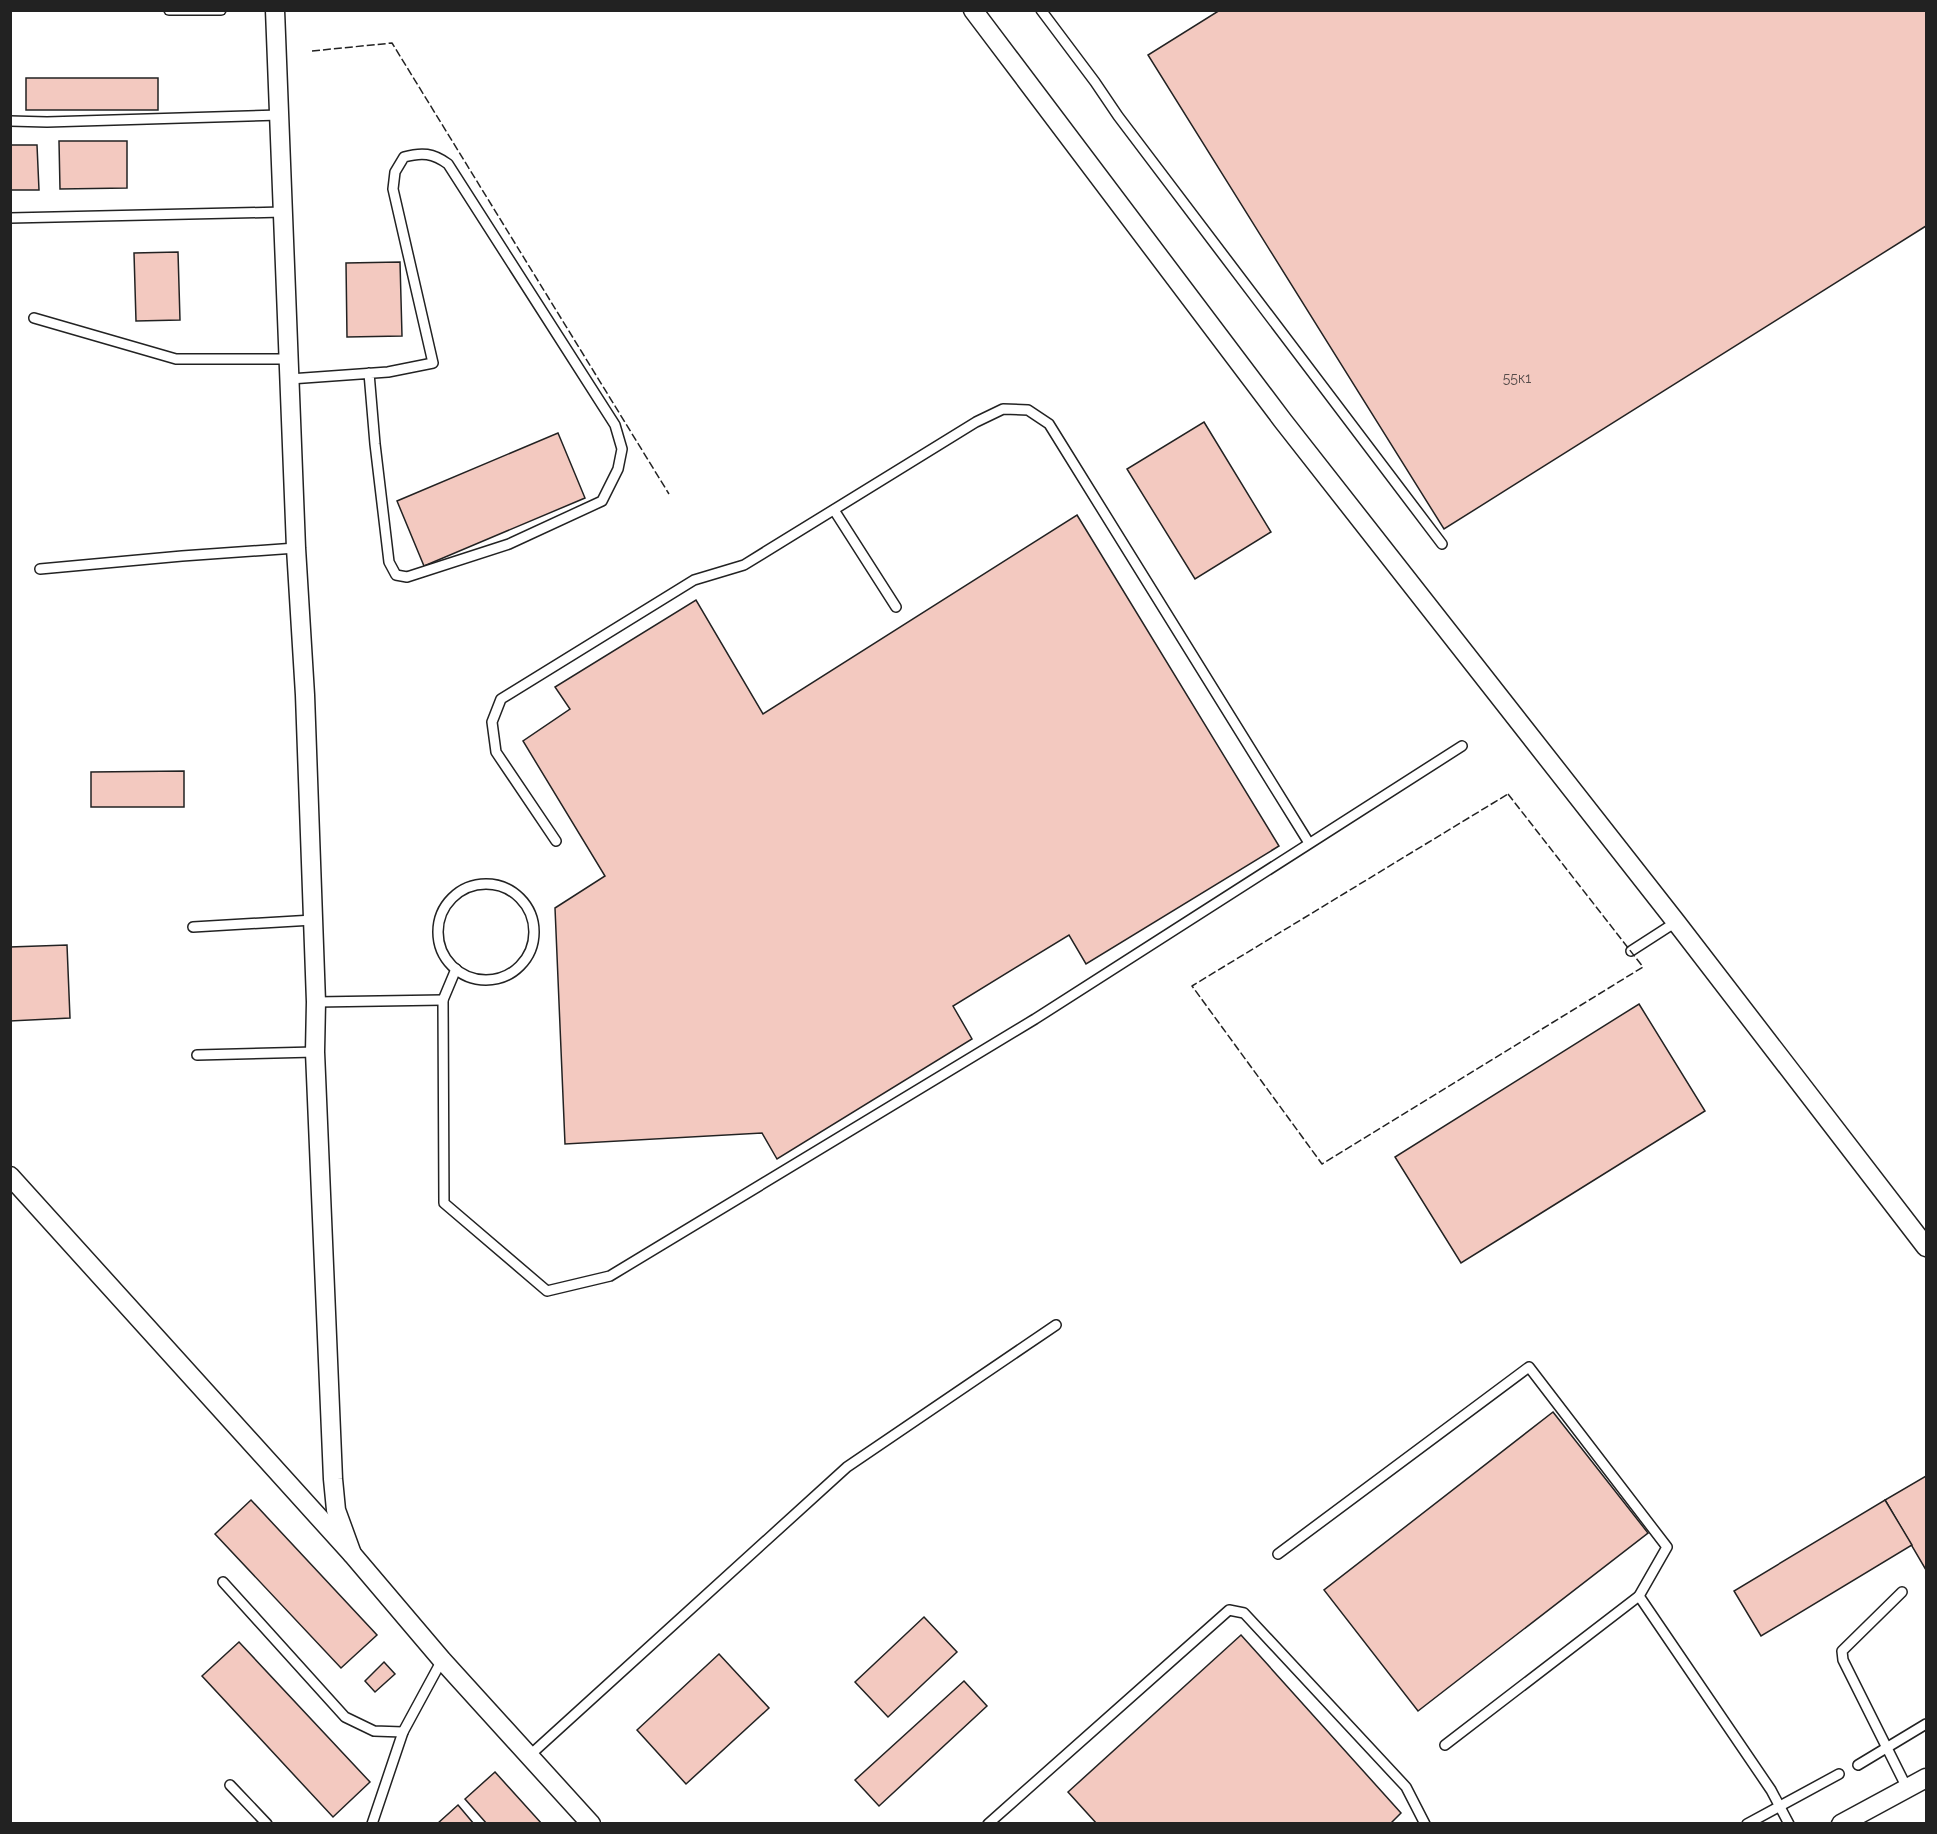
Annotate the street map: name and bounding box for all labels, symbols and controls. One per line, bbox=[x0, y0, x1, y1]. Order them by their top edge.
house number: 55к1 bbox=[1503, 370, 1531, 386]

